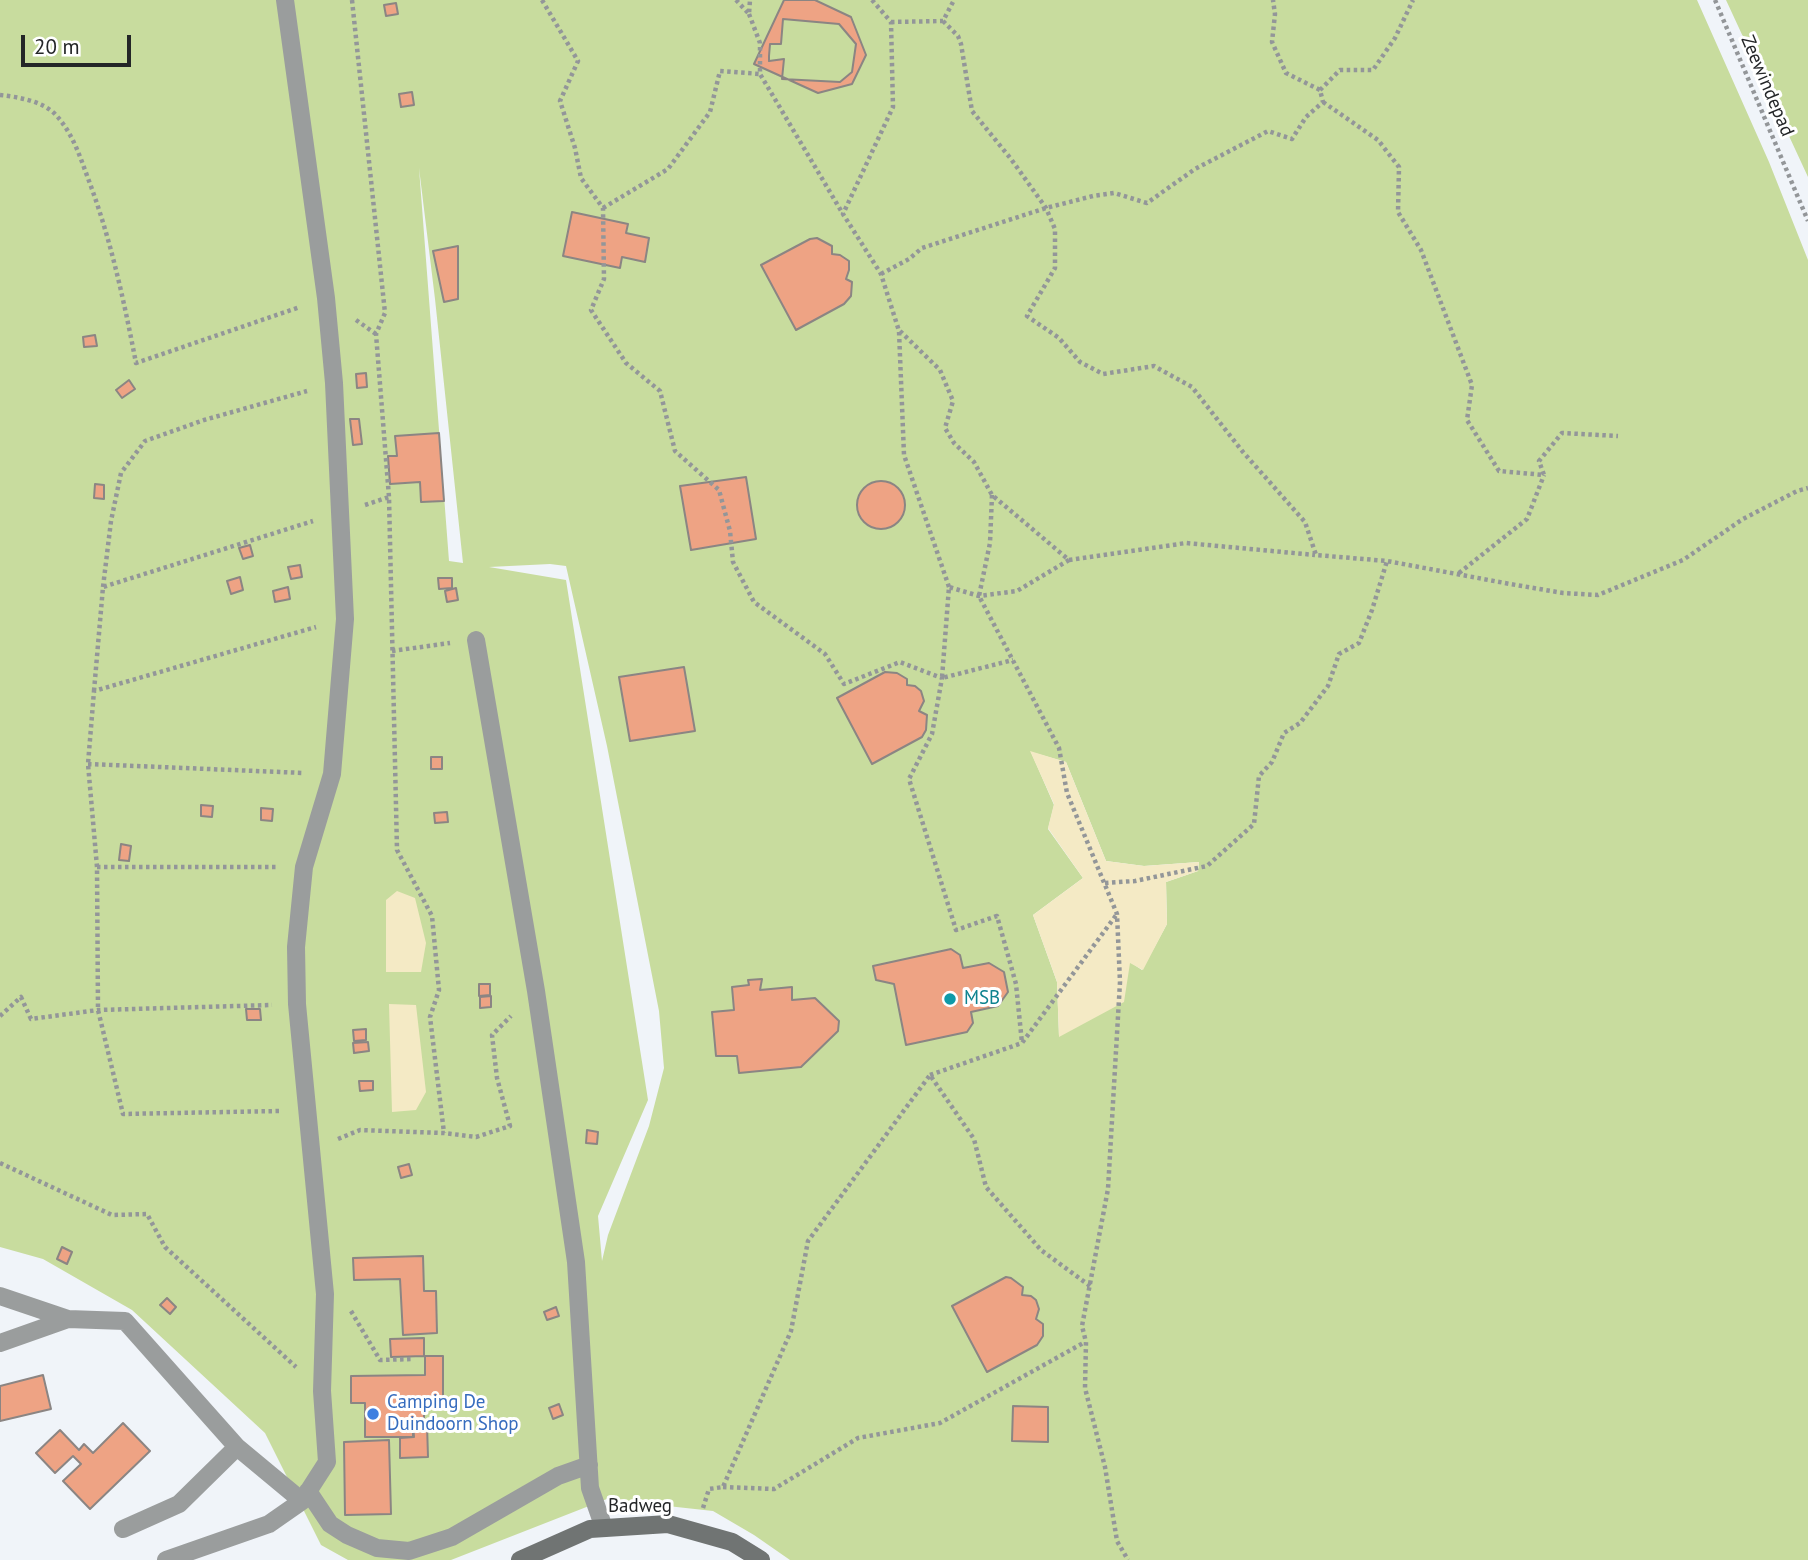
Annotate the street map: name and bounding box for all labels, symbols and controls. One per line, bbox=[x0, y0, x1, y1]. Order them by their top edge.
scale bar bbox=[24, 21, 135, 65]
street label: Zeewindepad bbox=[1736, 32, 1798, 140]
text: 20 m bbox=[34, 33, 80, 60]
place label: MSB bbox=[964, 988, 1000, 1010]
marker: MSB bbox=[942, 991, 958, 1007]
place label: Camping De Duindoorn Shop bbox=[387, 1392, 519, 1436]
marker: Camping De Duindoorn Shop bbox=[365, 1406, 381, 1422]
street label: Badweg bbox=[608, 1496, 672, 1518]

